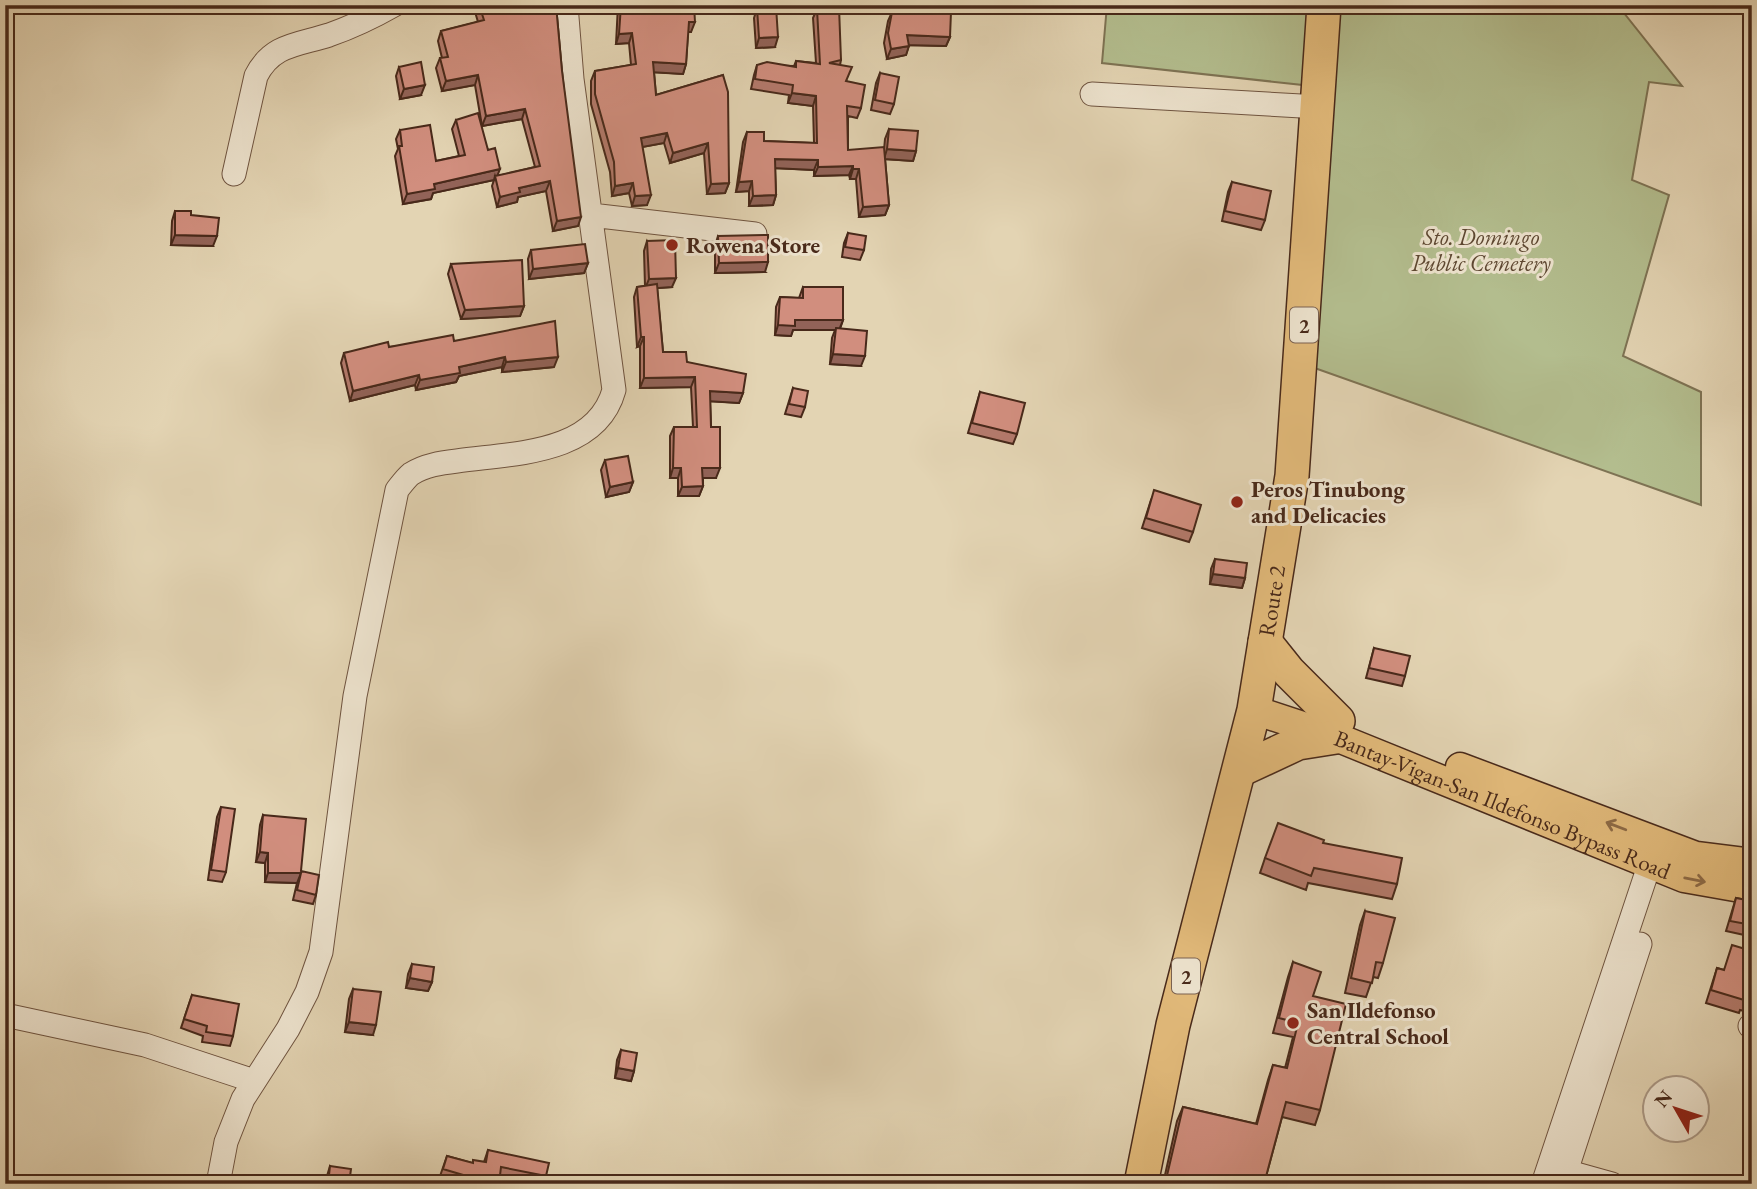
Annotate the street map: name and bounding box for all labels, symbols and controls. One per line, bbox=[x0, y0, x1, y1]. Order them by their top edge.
park label: Sto. Domingo Public Cemetery bbox=[1411, 222, 1551, 278]
place label: Rowena Store bbox=[686, 230, 821, 260]
marker: Rowena Store bbox=[664, 237, 680, 253]
road number: 2 bbox=[1290, 308, 1318, 342]
place label: Peros Tinubong and Delicacies bbox=[1251, 474, 1405, 530]
marker: Peros Tinubong and Delicacies bbox=[1229, 494, 1245, 510]
street label: Route 2 bbox=[1251, 563, 1292, 639]
street label: Bantay-Vigan-San Ildefonso Bypass Road bbox=[1330, 723, 1676, 886]
one-way arrow bbox=[1605, 818, 1627, 831]
one-way arrow bbox=[1683, 873, 1706, 887]
road number: 2 bbox=[1172, 958, 1200, 993]
place label: San Ildefonso Central School bbox=[1307, 995, 1449, 1051]
marker: San Ildefonso Central School bbox=[1285, 1015, 1301, 1031]
north arrow bbox=[1642, 1074, 1712, 1144]
text: N bbox=[1649, 1084, 1678, 1112]

